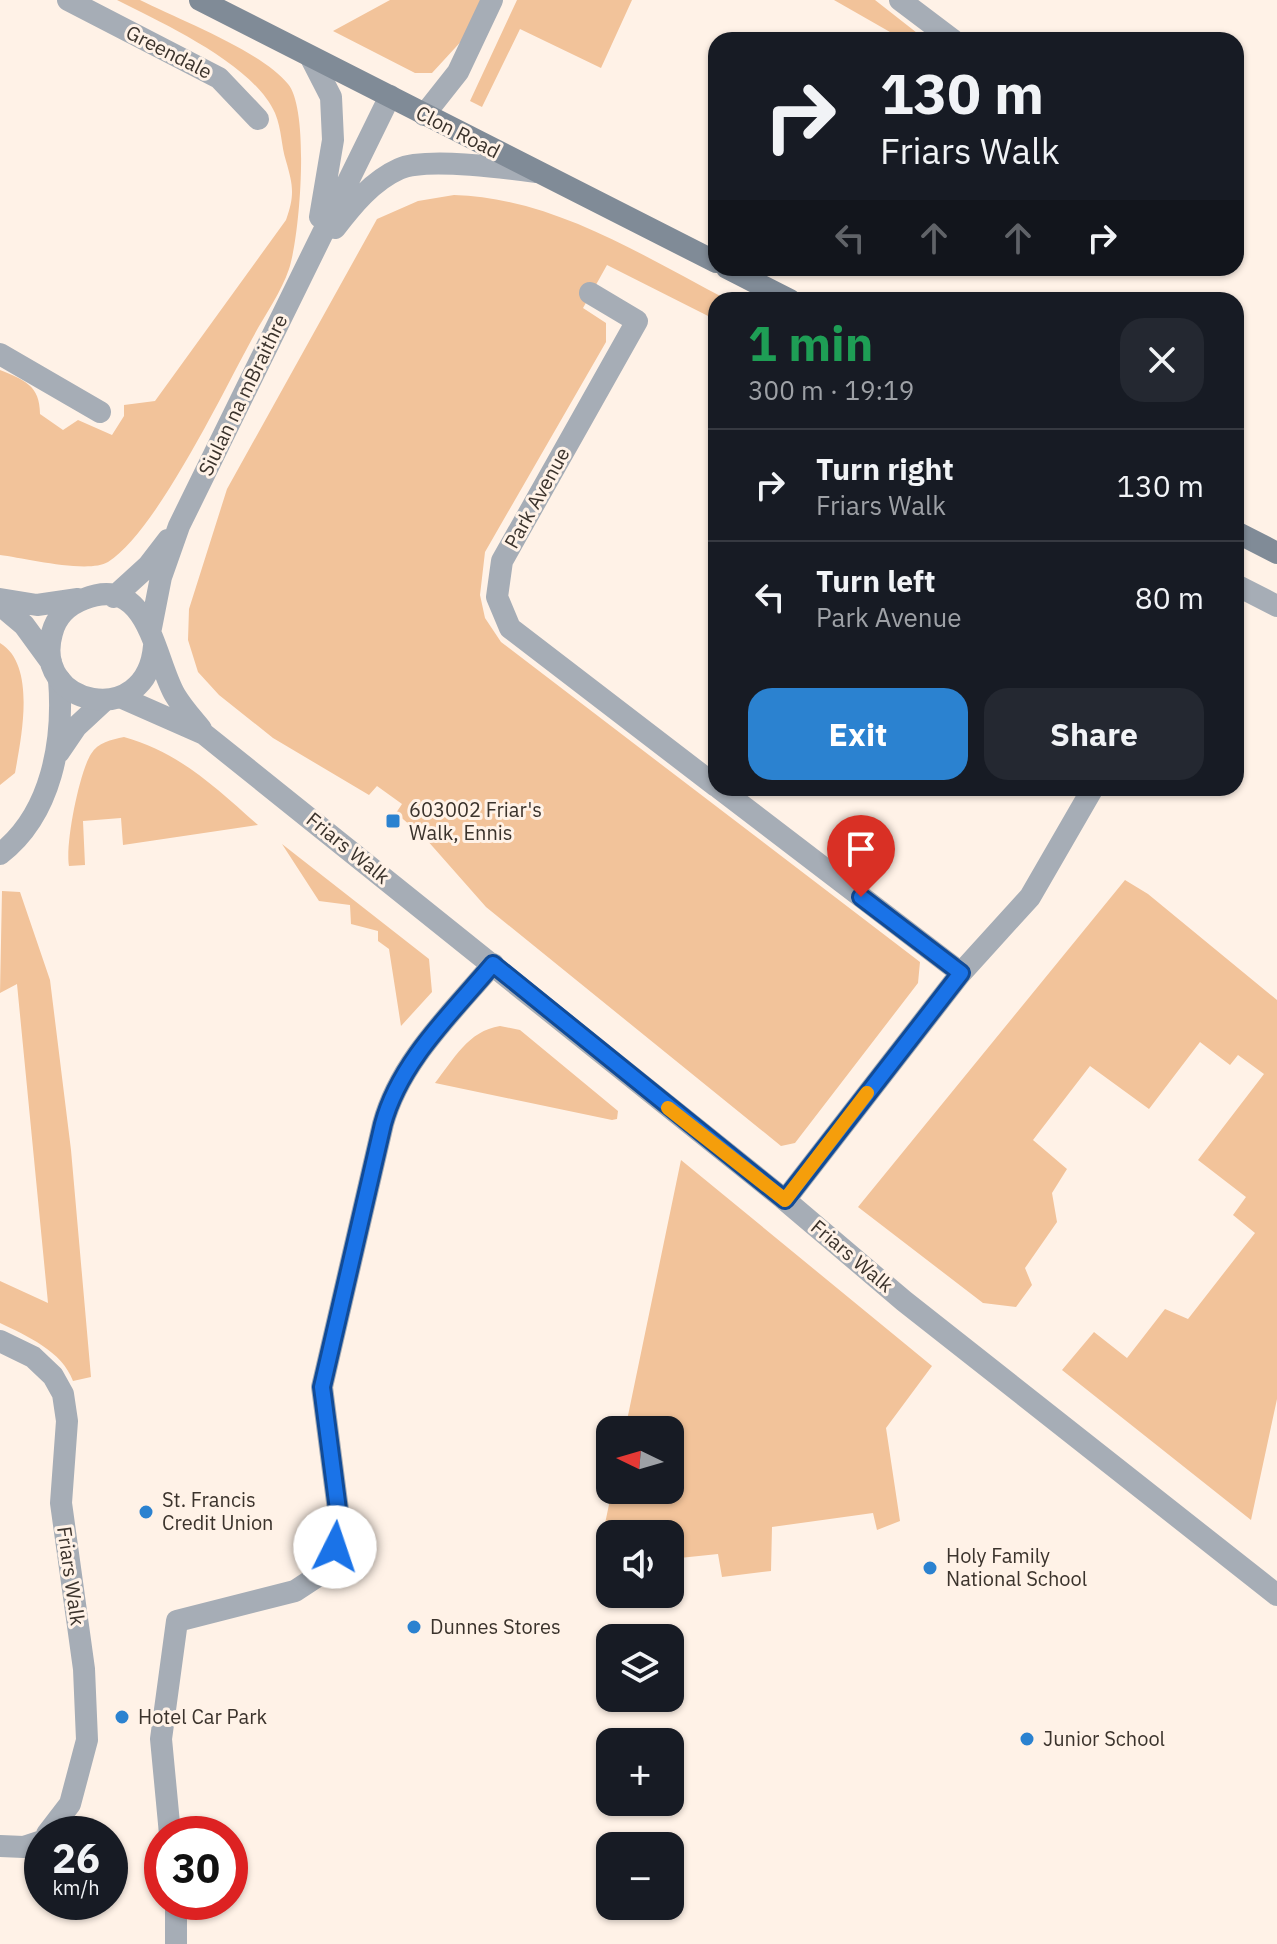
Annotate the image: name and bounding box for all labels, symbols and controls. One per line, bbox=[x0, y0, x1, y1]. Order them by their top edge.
street label: Greendale bbox=[122, 18, 217, 85]
text: 130 m bbox=[880, 57, 1044, 129]
icon: right bbox=[748, 64, 852, 168]
street label: Clon Road bbox=[412, 99, 505, 164]
text: Friars Walk bbox=[880, 127, 1060, 174]
icon: left bbox=[828, 216, 872, 260]
icon: ahead bbox=[912, 216, 956, 260]
icon: ahead bbox=[996, 216, 1040, 260]
icon: right bbox=[1080, 216, 1124, 260]
street label: Siulan na mBraithre bbox=[192, 309, 293, 480]
text: 1 min bbox=[748, 312, 873, 374]
button: close bbox=[1120, 318, 1204, 402]
text: 300 m · 19:19 bbox=[748, 373, 914, 407]
street label: Park Avenue bbox=[498, 442, 576, 553]
text: Turn right bbox=[816, 449, 954, 488]
icon: right bbox=[748, 463, 792, 507]
text: 130 m bbox=[1117, 466, 1204, 505]
text: Friars Walk bbox=[816, 488, 946, 522]
text: Turn left bbox=[816, 561, 935, 600]
icon: left bbox=[748, 575, 792, 619]
text: 80 m bbox=[1135, 578, 1204, 617]
text: Park Avenue bbox=[816, 600, 962, 634]
button: Exit bbox=[748, 688, 968, 780]
button: Share bbox=[984, 688, 1204, 780]
place label: 603002 Friar's Walk, Ennis bbox=[409, 796, 542, 846]
street label: Friars Walk bbox=[301, 806, 396, 890]
marker: 603002 Friar's Walk, Ennis bbox=[384, 812, 402, 830]
pin bbox=[827, 815, 895, 897]
icon: arrive bbox=[839, 827, 883, 871]
street label: Friars Walk bbox=[805, 1213, 900, 1298]
north arrow bbox=[596, 1416, 684, 1504]
map controls bbox=[596, 1416, 684, 1920]
place label: St. Francis Credit Union bbox=[162, 1486, 273, 1536]
marker: St. Francis Credit Union bbox=[137, 1503, 155, 1521]
position arrow bbox=[293, 1505, 377, 1589]
button: sound bbox=[596, 1520, 684, 1608]
street label: Friars Walk bbox=[51, 1525, 92, 1628]
place label: Holy Family National School bbox=[946, 1542, 1087, 1592]
marker: Holy Family National School bbox=[921, 1559, 939, 1577]
place label: Dunnes Stores bbox=[430, 1613, 561, 1640]
marker: Dunnes Stores bbox=[405, 1618, 423, 1636]
button: layers bbox=[596, 1624, 684, 1712]
place label: Hotel Car Park bbox=[138, 1703, 268, 1730]
marker: Hotel Car Park bbox=[113, 1708, 131, 1726]
place label: Junior School bbox=[1043, 1725, 1165, 1752]
button: + bbox=[596, 1728, 684, 1816]
marker: Junior School bbox=[1018, 1730, 1036, 1748]
speed limit sign: 30 bbox=[144, 1816, 248, 1920]
text: 26 bbox=[52, 1832, 100, 1884]
button: − bbox=[596, 1832, 684, 1920]
text: km/h bbox=[52, 1874, 100, 1901]

